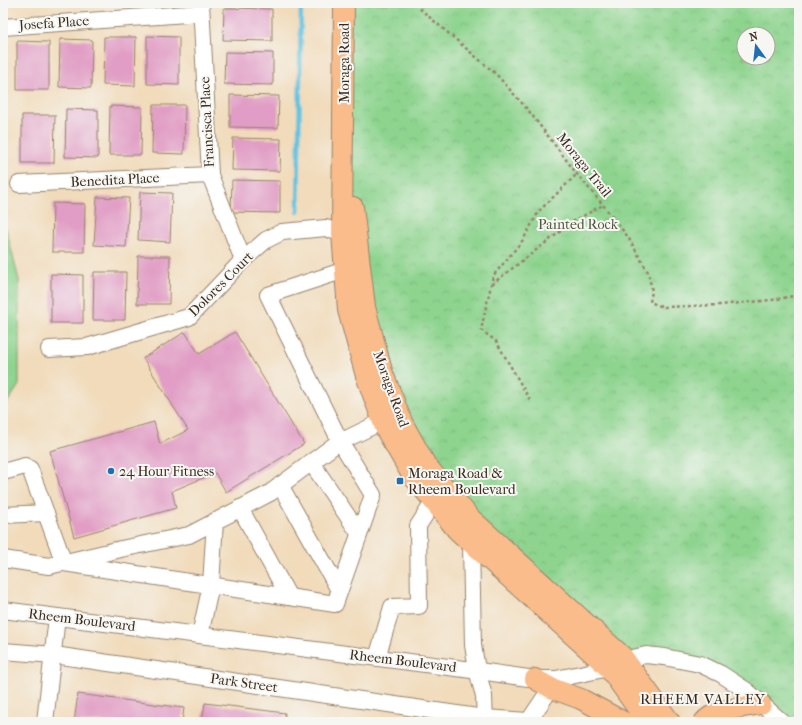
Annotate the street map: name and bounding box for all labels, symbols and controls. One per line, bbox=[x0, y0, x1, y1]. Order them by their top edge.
street label: Josefa Place bbox=[17, 12, 90, 34]
street label: Moraga Road bbox=[336, 23, 353, 103]
north arrow bbox=[736, 26, 776, 66]
text: N bbox=[748, 29, 760, 44]
street label: Francisca Place bbox=[196, 76, 218, 168]
street label: Moraga Trail bbox=[553, 129, 615, 201]
street label: Benedita Place bbox=[70, 169, 160, 191]
park label: Painted Rock bbox=[538, 216, 619, 233]
street label: Dolores Court bbox=[185, 248, 257, 320]
street label: Moraga Road bbox=[369, 348, 413, 430]
place label: 24 Hour Fitness bbox=[119, 463, 214, 480]
place label: Moraga Road & Rheem Boulevard bbox=[408, 465, 516, 498]
marker: 24 Hour Fitness bbox=[106, 466, 116, 476]
marker: Moraga Road & Rheem Boulevard bbox=[395, 476, 405, 486]
street label: Rheem Boulevard bbox=[27, 605, 137, 635]
street label: Rheem Boulevard bbox=[348, 646, 458, 676]
street label: Park Street bbox=[209, 670, 279, 696]
district label: RHEEM VALLEY bbox=[640, 690, 766, 708]

